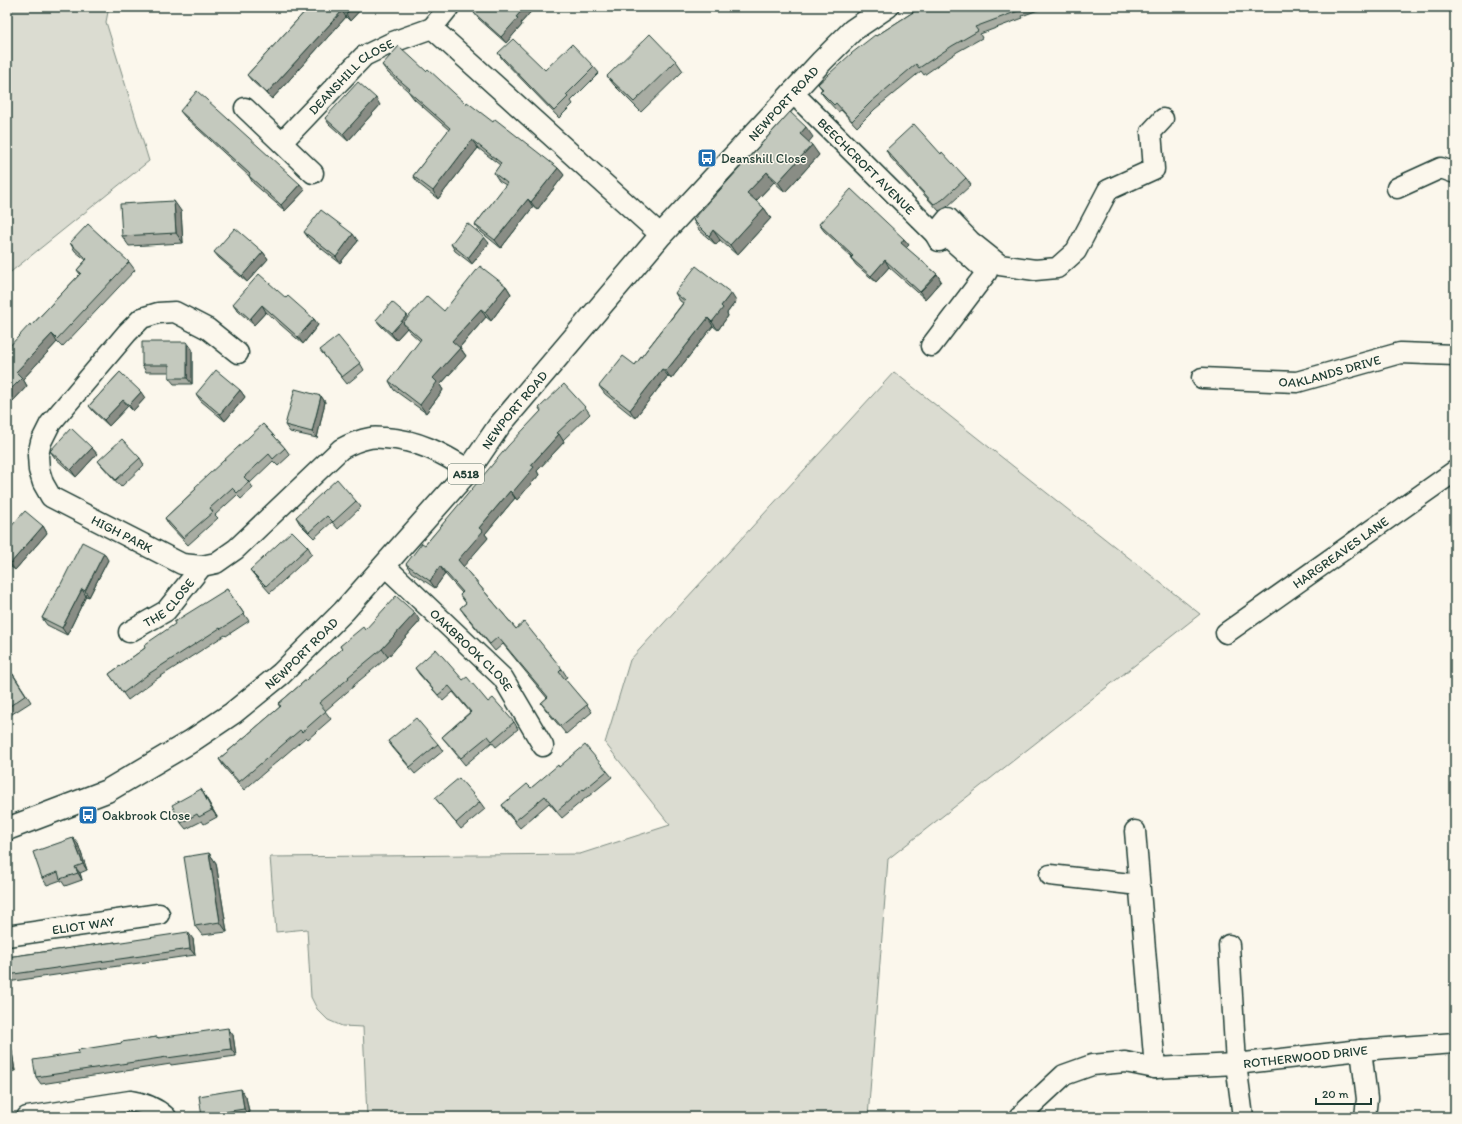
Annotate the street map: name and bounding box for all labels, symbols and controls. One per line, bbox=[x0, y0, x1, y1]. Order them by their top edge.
street label: DEANSHILL CLOSE bbox=[305, 35, 396, 117]
street label: NEWPORT ROAD bbox=[745, 62, 822, 144]
street label: BEECHCROFT AVENUE bbox=[815, 115, 918, 217]
bus stop icon: Deanshill Close bbox=[696, 147, 718, 169]
place label: Deanshill Close bbox=[721, 151, 807, 166]
street label: OAKLANDS DRIVE bbox=[1278, 351, 1382, 389]
street label: NEWPORT ROAD bbox=[478, 367, 551, 452]
road number: A518 bbox=[448, 464, 484, 484]
street label: HIGH PARK bbox=[89, 512, 156, 556]
street label: HARGREAVES LANE bbox=[1289, 513, 1391, 591]
street label: THE CLOSE bbox=[140, 575, 197, 630]
street label: OAKBROOK CLOSE bbox=[427, 605, 516, 693]
street label: NEWPORT ROAD bbox=[261, 614, 341, 692]
bus stop icon: Oakbrook Close bbox=[77, 804, 99, 826]
place label: Oakbrook Close bbox=[102, 808, 190, 823]
street label: ELIOT WAY bbox=[51, 913, 116, 937]
street label: ROTHERWOOD DRIVE bbox=[1242, 1042, 1368, 1071]
scale bar bbox=[1316, 1080, 1371, 1106]
text: 20 m bbox=[1322, 1087, 1349, 1101]

